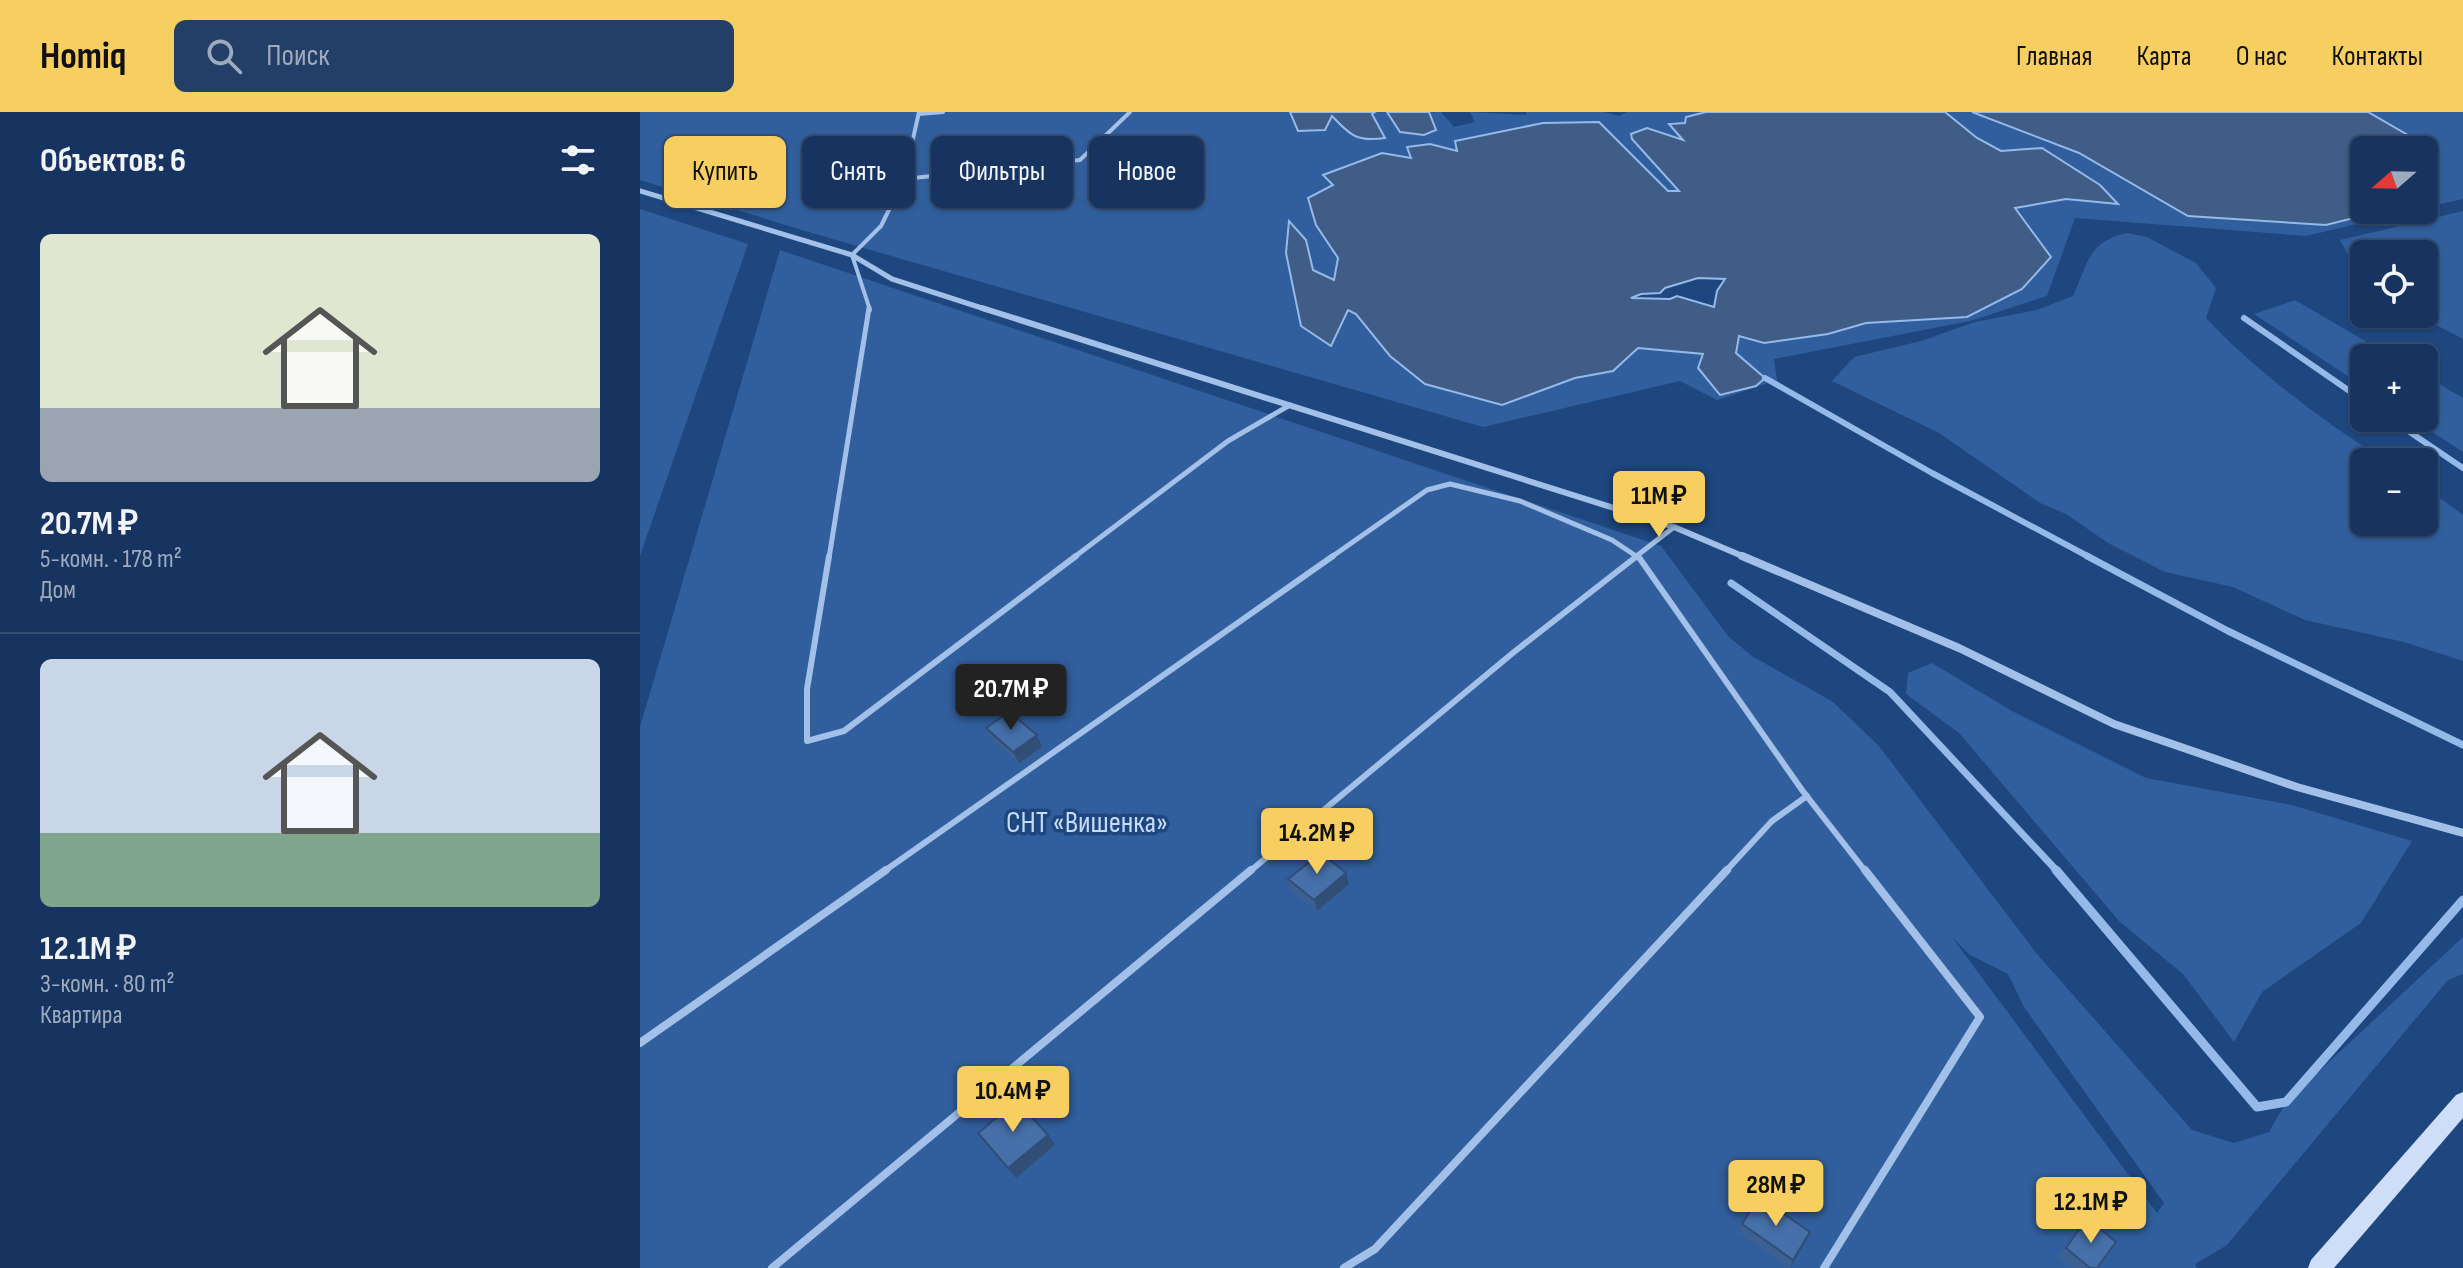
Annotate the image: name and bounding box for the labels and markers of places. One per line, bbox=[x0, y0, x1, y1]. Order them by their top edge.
pin: 11M ₽ bbox=[1603, 471, 1715, 539]
pin: 20.7M ₽ bbox=[937, 664, 1085, 732]
pin: 14.2M ₽ bbox=[1243, 808, 1391, 876]
pin: 10.4M ₽ bbox=[939, 1066, 1087, 1134]
pin: 28M ₽ bbox=[1720, 1160, 1832, 1228]
pin: 12.1M ₽ bbox=[2017, 1177, 2165, 1245]

